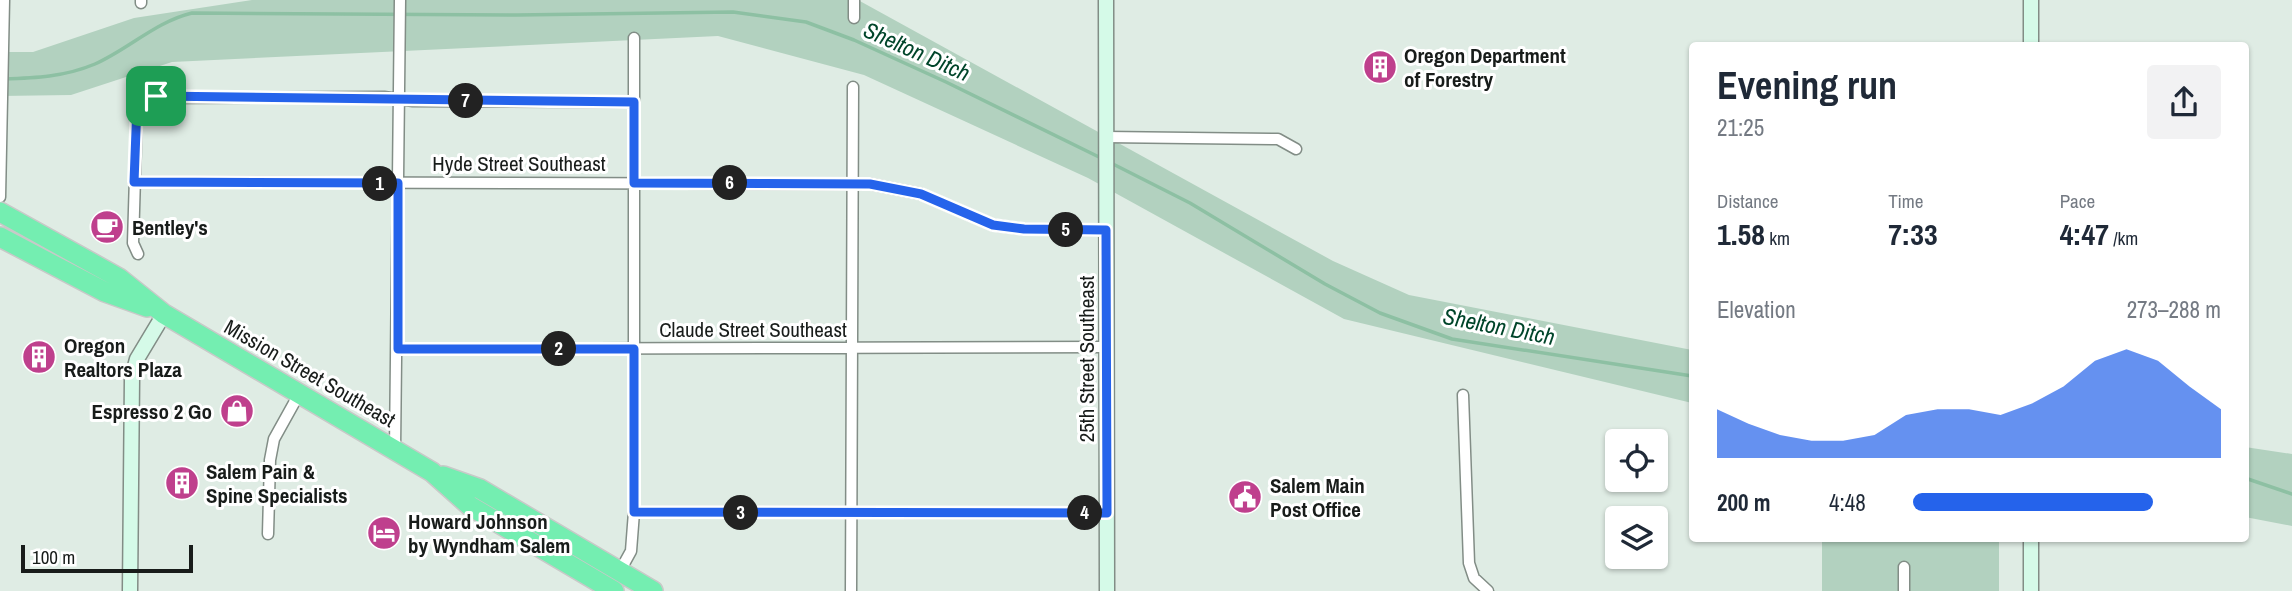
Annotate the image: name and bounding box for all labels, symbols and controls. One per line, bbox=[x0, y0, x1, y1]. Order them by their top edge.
water label: Shelton Ditch bbox=[859, 14, 975, 88]
place label: Oregon Department of Forestry bbox=[1404, 41, 1566, 94]
building icon: Oregon Department of Forestry bbox=[1361, 48, 1399, 86]
text: Evening run bbox=[1717, 60, 1897, 111]
button: share bbox=[2147, 65, 2221, 139]
pin bbox=[126, 66, 186, 126]
icon: arrive bbox=[137, 77, 175, 115]
pin: 7 bbox=[448, 84, 484, 119]
text: 7 bbox=[461, 87, 470, 113]
text: 21:25 bbox=[1717, 112, 1764, 143]
street label: Hyde Street Southeast bbox=[432, 149, 606, 178]
pin: 1 bbox=[362, 166, 398, 202]
pin: 6 bbox=[712, 166, 748, 200]
text: 6 bbox=[725, 169, 734, 195]
text: 1 bbox=[375, 170, 384, 196]
text: Distance bbox=[1717, 188, 1778, 214]
text: Time bbox=[1888, 188, 1923, 214]
text: Pace bbox=[2060, 188, 2095, 214]
cafe icon: Bentley's bbox=[88, 208, 126, 246]
pin: 5 bbox=[1048, 212, 1084, 247]
place label: Bentley's bbox=[132, 213, 208, 242]
text: 1.58 bbox=[1717, 214, 1765, 254]
text: 7:33 bbox=[1888, 214, 1938, 254]
text: 4:47 bbox=[2060, 214, 2109, 254]
text: 5 bbox=[1061, 216, 1070, 242]
text: km bbox=[1765, 225, 1790, 251]
text: /km bbox=[2109, 225, 2138, 251]
street label: 25th Street Southeast bbox=[1072, 275, 1101, 442]
text: Elevation bbox=[1717, 294, 1796, 325]
text: 273–288 m bbox=[2127, 294, 2221, 325]
water label: Shelton Ditch bbox=[1440, 300, 1558, 352]
street label: Mission Street Southeast bbox=[219, 312, 401, 434]
street label: Claude Street Southeast bbox=[659, 315, 847, 344]
place label: Oregon Realtors Plaza bbox=[64, 331, 182, 384]
pin: 2 bbox=[542, 332, 576, 366]
text: 2 bbox=[554, 335, 563, 361]
building icon: Oregon Realtors Plaza bbox=[20, 338, 58, 376]
shop icon: Espresso 2 Go bbox=[218, 392, 256, 430]
place label: Espresso 2 Go bbox=[91, 397, 212, 426]
map controls bbox=[1605, 429, 1668, 569]
button: locate bbox=[1605, 429, 1668, 492]
place label: Salem Pain & Spine Specialists bbox=[206, 457, 348, 510]
building icon: Salem Pain & Spine Specialists bbox=[163, 464, 201, 502]
place label: Salem Main Post Office bbox=[1270, 471, 1365, 524]
public building icon: Salem Main Post Office bbox=[1226, 478, 1264, 516]
text: 200 m bbox=[1717, 487, 1770, 518]
text: 4:48 bbox=[1829, 487, 1866, 518]
pin: 3 bbox=[724, 496, 758, 530]
pin: 4 bbox=[1068, 496, 1102, 530]
text: 3 bbox=[736, 499, 745, 525]
text: 4 bbox=[1080, 499, 1089, 525]
button: layers bbox=[1605, 506, 1668, 569]
place label: Howard Johnson by Wyndham Salem bbox=[408, 507, 570, 560]
hotel icon: Howard Johnson by Wyndham Salem bbox=[365, 514, 403, 552]
scale bar bbox=[21, 542, 192, 574]
text: 100 m bbox=[32, 544, 75, 570]

